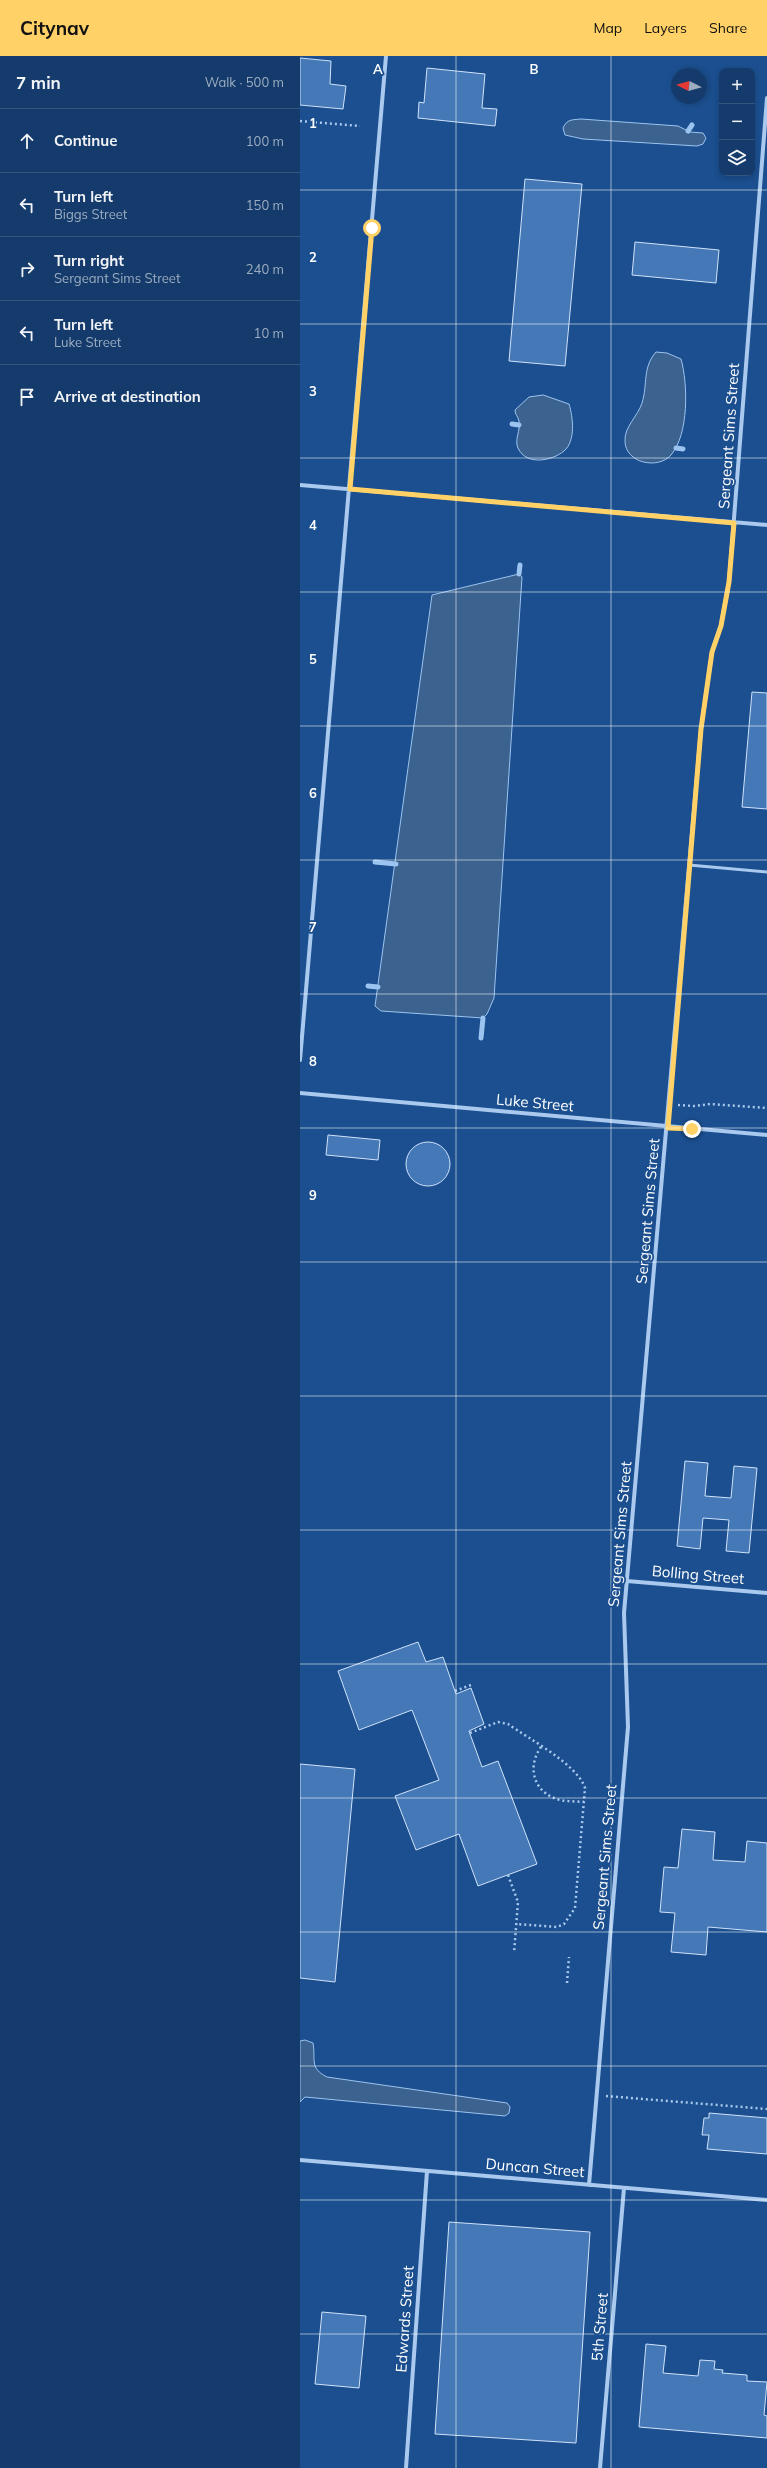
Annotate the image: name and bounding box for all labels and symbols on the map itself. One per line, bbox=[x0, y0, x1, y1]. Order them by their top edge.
text: A bbox=[373, 61, 383, 77]
text: B bbox=[530, 61, 539, 77]
north arrow bbox=[671, 68, 707, 104]
text: 1 bbox=[309, 115, 317, 131]
route start bbox=[363, 219, 381, 237]
text: 2 bbox=[309, 249, 317, 265]
street label: Sergeant Sims Street bbox=[714, 363, 743, 509]
text: 3 bbox=[309, 383, 317, 399]
text: 4 bbox=[309, 517, 317, 533]
text: 5 bbox=[309, 651, 317, 667]
text: 6 bbox=[309, 785, 317, 801]
text: 7 bbox=[309, 919, 317, 935]
text: 8 bbox=[309, 1053, 317, 1069]
street label: Luke Street bbox=[495, 1090, 575, 1115]
route end bbox=[683, 1120, 701, 1138]
street label: Sergeant Sims Street bbox=[632, 1137, 663, 1284]
text: 9 bbox=[309, 1187, 317, 1203]
street label: Sergeant Sims Street bbox=[604, 1460, 635, 1607]
street label: Bolling Street bbox=[651, 1561, 745, 1588]
street label: Sergeant Sims Street bbox=[589, 1783, 620, 1930]
street label: Duncan Street bbox=[485, 2154, 585, 2181]
street label: Edwards Street bbox=[391, 2265, 418, 2373]
street label: 5th Street bbox=[587, 2292, 612, 2362]

